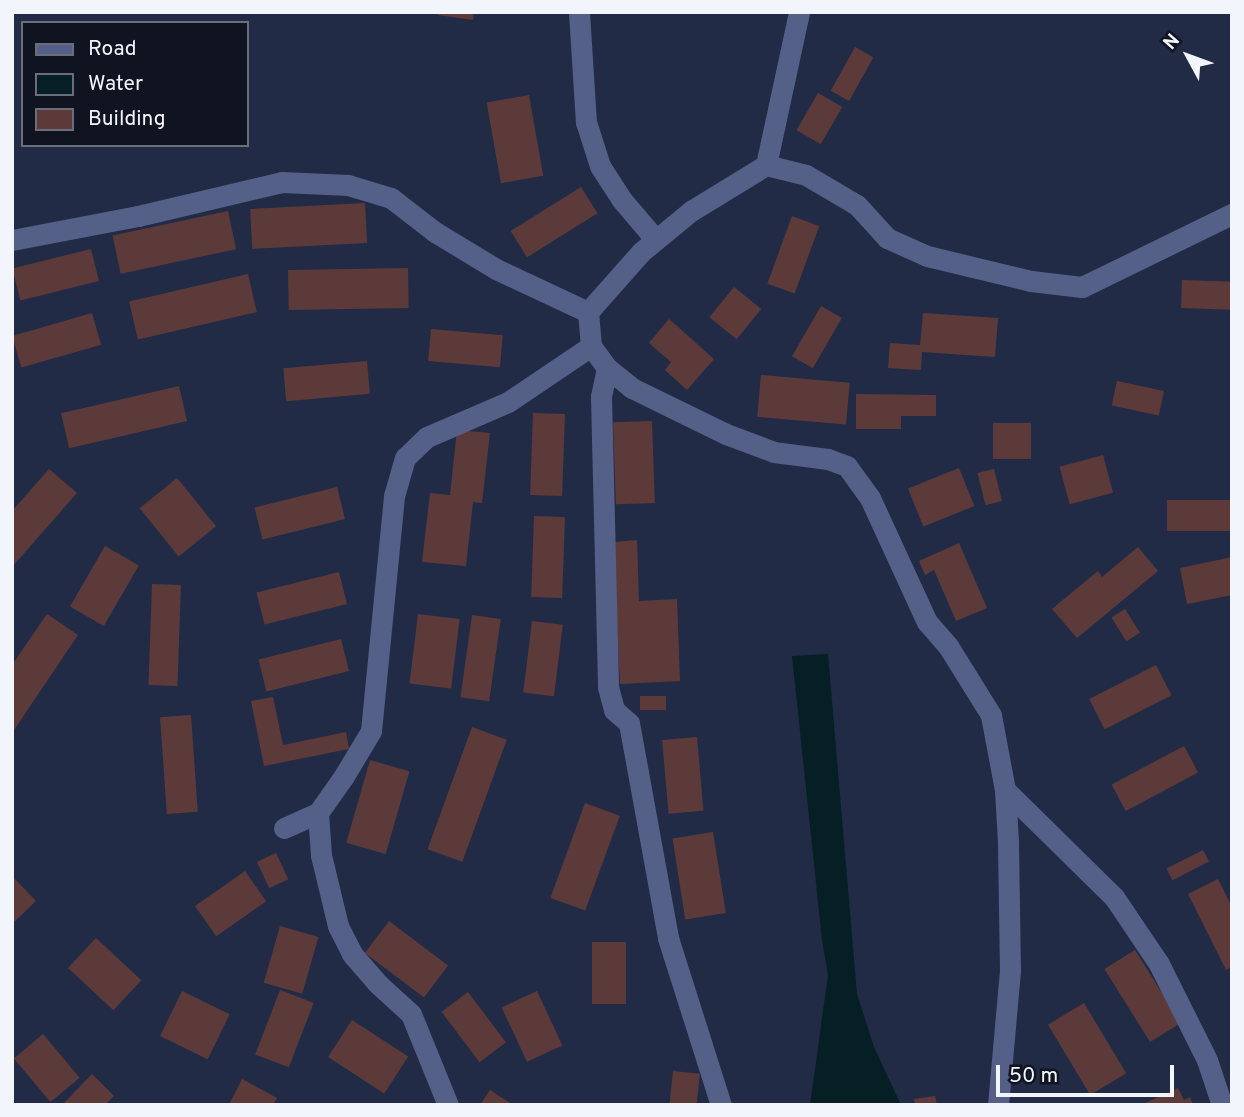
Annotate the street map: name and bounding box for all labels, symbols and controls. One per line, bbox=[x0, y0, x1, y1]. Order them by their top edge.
legend bbox=[21, 21, 248, 147]
north arrow bbox=[1153, 21, 1223, 91]
text: N bbox=[1159, 29, 1186, 55]
text: Road bbox=[88, 36, 137, 63]
text: Water bbox=[88, 71, 143, 98]
text: Building bbox=[88, 106, 166, 133]
scale bar bbox=[999, 1050, 1178, 1094]
text: 50 m bbox=[1009, 1063, 1058, 1090]

